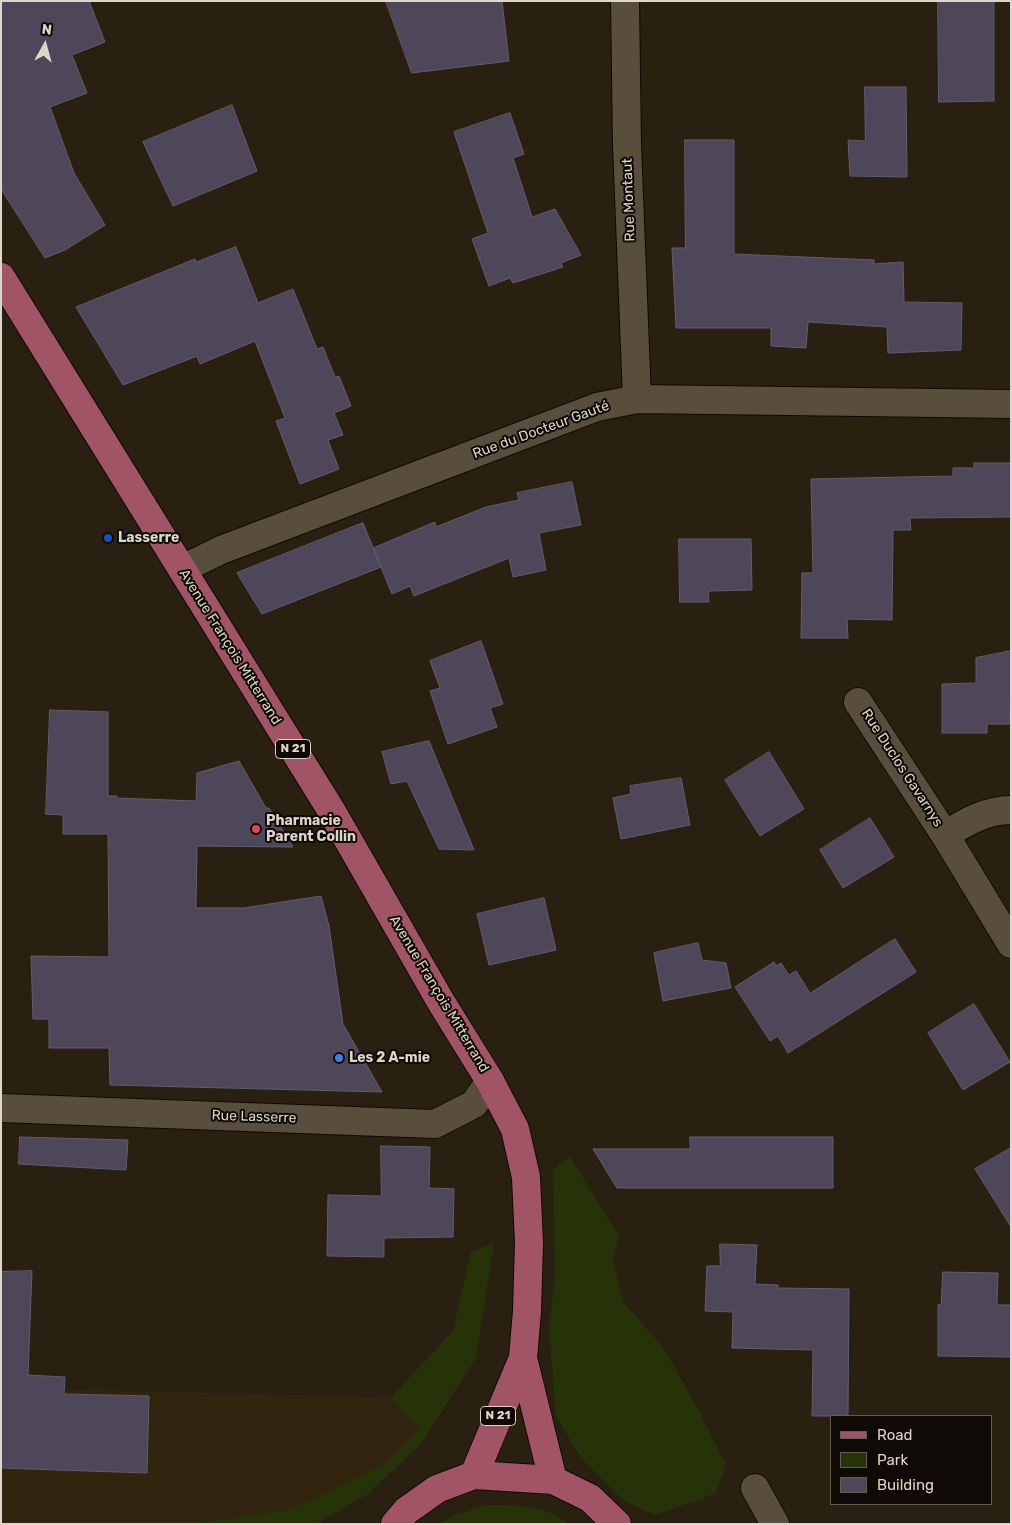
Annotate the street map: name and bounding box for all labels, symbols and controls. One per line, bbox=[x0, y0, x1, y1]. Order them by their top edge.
north arrow bbox=[20, 20, 70, 70]
text: N bbox=[41, 21, 53, 39]
street label: Rue Montaut bbox=[619, 158, 639, 242]
street label: Rue du Docteur Gauté bbox=[470, 397, 612, 463]
place label: Lasserre bbox=[118, 530, 179, 546]
marker: Lasserre bbox=[102, 532, 114, 544]
street label: Avenue François Mitterrand bbox=[175, 566, 285, 728]
street label: Rue Duclos Gavarnys bbox=[858, 706, 946, 830]
road number: N 21 bbox=[276, 740, 310, 759]
place label: Pharmacie Parent Collin bbox=[266, 813, 356, 846]
marker: Pharmacie Parent Collin bbox=[250, 823, 262, 835]
street label: Avenue François Mitterrand bbox=[385, 913, 493, 1075]
place label: Les 2 A-mie bbox=[349, 1050, 430, 1066]
marker: Les 2 A-mie bbox=[333, 1052, 345, 1064]
street label: Rue Lasserre bbox=[211, 1107, 297, 1127]
road number: N 21 bbox=[480, 1406, 516, 1425]
legend bbox=[830, 1415, 992, 1505]
text: Road bbox=[877, 1426, 913, 1444]
text: Park bbox=[877, 1451, 908, 1469]
text: Building bbox=[877, 1476, 934, 1494]

